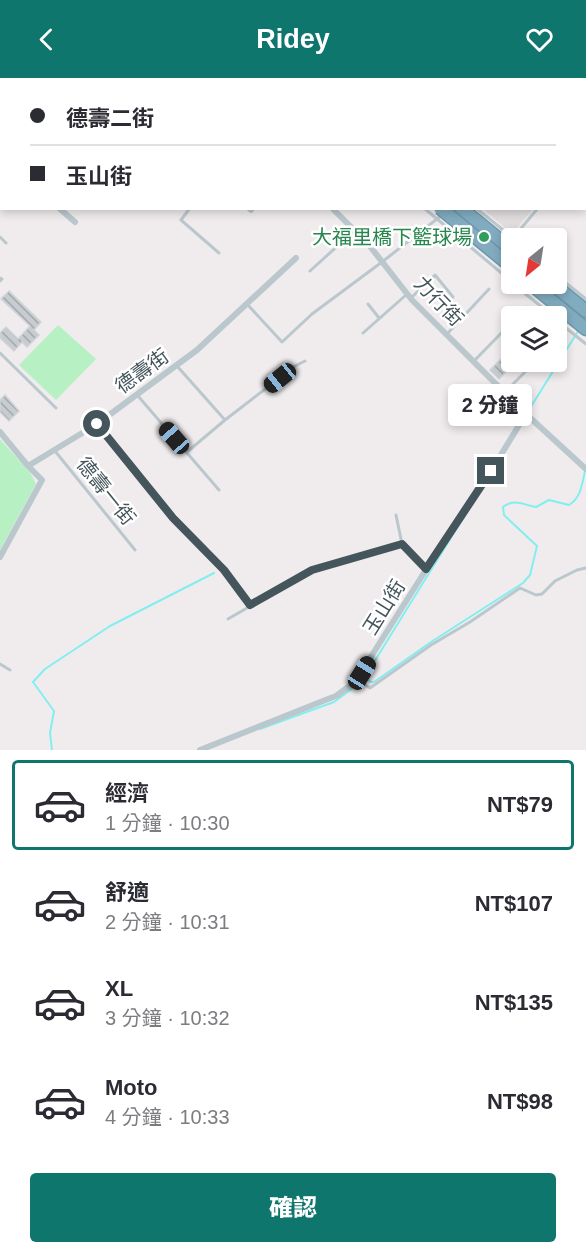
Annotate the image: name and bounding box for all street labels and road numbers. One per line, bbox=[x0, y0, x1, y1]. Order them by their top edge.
street label: 力行街 bbox=[410, 272, 468, 330]
street label: 德壽街 bbox=[111, 344, 173, 398]
street label: 德壽一街 bbox=[72, 453, 140, 529]
street label: 玉山街 bbox=[359, 576, 409, 638]

